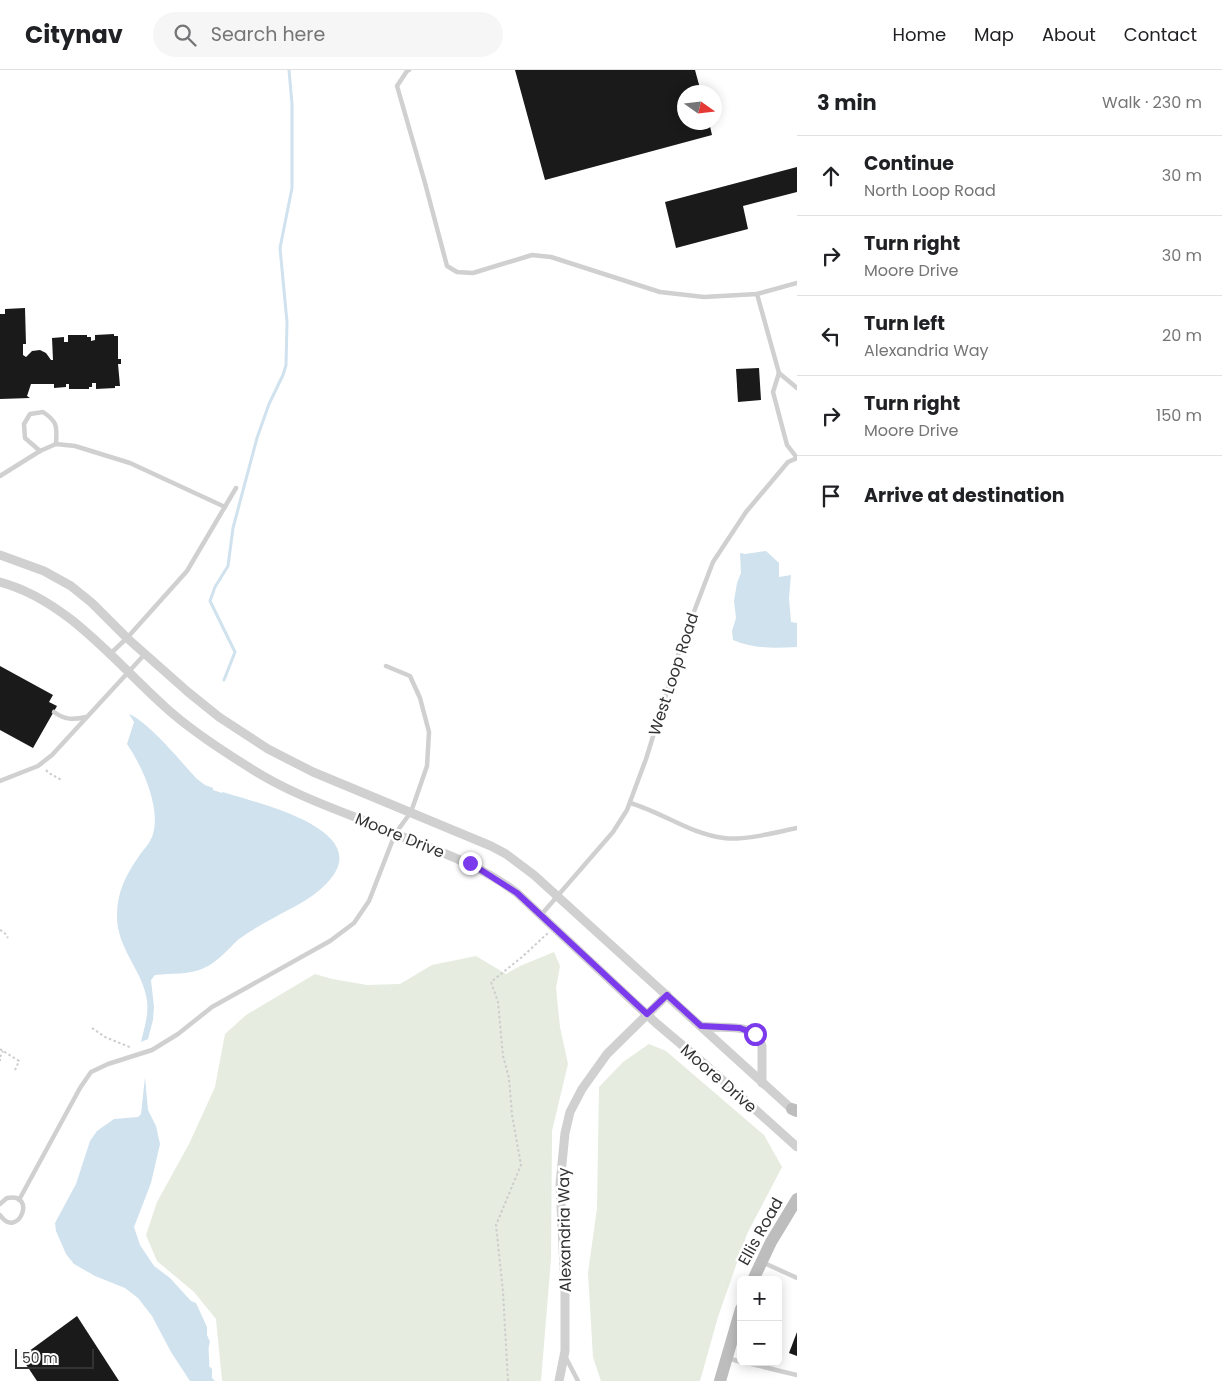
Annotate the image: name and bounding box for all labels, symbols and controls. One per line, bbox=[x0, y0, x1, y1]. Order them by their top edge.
search box bbox=[153, 12, 503, 57]
text: Citynav bbox=[25, 18, 123, 51]
icon: search bbox=[171, 21, 199, 49]
text: Search here bbox=[211, 21, 325, 48]
text: Home bbox=[892, 22, 946, 47]
text: Map bbox=[974, 22, 1014, 47]
text: About bbox=[1042, 22, 1096, 47]
text: Contact bbox=[1124, 22, 1197, 47]
north arrow bbox=[677, 85, 722, 130]
text: 3 min bbox=[817, 88, 877, 117]
text: Walk · 230 m bbox=[1102, 91, 1202, 114]
text: Continue bbox=[864, 150, 954, 177]
icon: ahead bbox=[817, 162, 845, 190]
text: 30 m bbox=[1162, 164, 1202, 187]
text: North Loop Road bbox=[864, 179, 996, 202]
text: Turn right bbox=[864, 230, 960, 257]
icon: right bbox=[817, 242, 845, 270]
text: 30 m bbox=[1162, 244, 1202, 267]
text: Moore Drive bbox=[864, 259, 959, 282]
text: Turn left bbox=[864, 310, 945, 337]
icon: left bbox=[817, 322, 845, 350]
text: 20 m bbox=[1162, 324, 1202, 347]
text: Alexandria Way bbox=[864, 339, 989, 362]
text: Turn right bbox=[864, 390, 960, 417]
icon: right bbox=[817, 402, 845, 430]
text: 150 m bbox=[1156, 404, 1202, 427]
text: Moore Drive bbox=[864, 419, 959, 442]
icon: arrive bbox=[817, 482, 845, 510]
text: Arrive at destination bbox=[864, 482, 1065, 509]
street label: West Loop Road bbox=[643, 610, 704, 739]
street label: Moore Drive bbox=[352, 807, 448, 864]
route end bbox=[459, 852, 482, 875]
route start bbox=[744, 1023, 767, 1046]
street label: Moore Drive bbox=[675, 1039, 762, 1118]
street label: Alexandria Way bbox=[552, 1167, 577, 1292]
street label: Ellis Road bbox=[732, 1193, 788, 1269]
map controls bbox=[737, 1276, 782, 1366]
button: + bbox=[737, 1276, 782, 1321]
button: − bbox=[737, 1321, 782, 1366]
scale bar bbox=[15, 1346, 94, 1369]
text: 50 m bbox=[22, 1348, 58, 1368]

